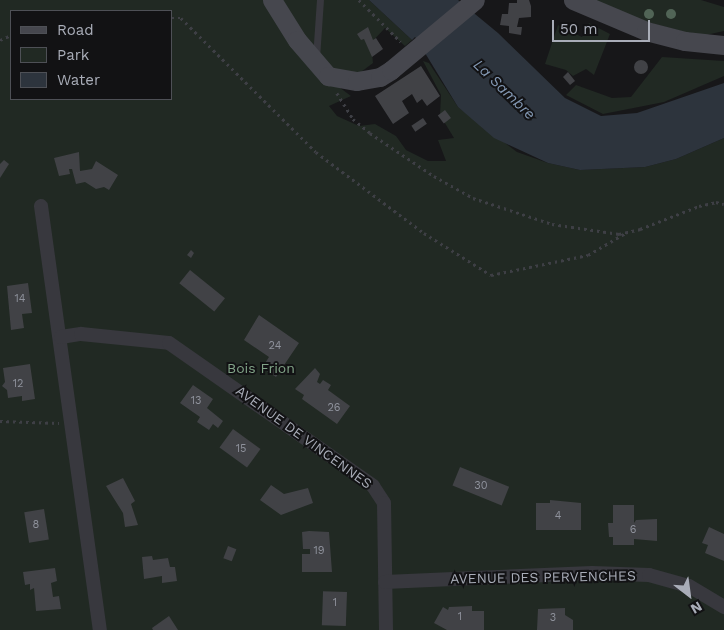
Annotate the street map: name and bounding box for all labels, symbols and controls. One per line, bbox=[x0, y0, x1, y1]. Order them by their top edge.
legend bbox=[10, 10, 172, 100]
scale bar bbox=[554, 10, 652, 42]
text: 50 m bbox=[560, 20, 597, 38]
text: Road bbox=[57, 21, 94, 39]
text: Park bbox=[57, 46, 89, 64]
water label: La Sambre bbox=[469, 56, 539, 124]
text: Water bbox=[57, 71, 100, 89]
house number: 14 bbox=[14, 292, 26, 306]
house number: 24 bbox=[269, 339, 281, 353]
park label: Bois Frion bbox=[227, 360, 295, 376]
house number: 12 bbox=[13, 377, 23, 391]
street label: AVENUE DE VINCENNES bbox=[232, 382, 376, 492]
house number: 13 bbox=[191, 394, 201, 408]
house number: 26 bbox=[327, 401, 341, 415]
house number: 15 bbox=[236, 442, 246, 456]
house number: 30 bbox=[474, 479, 488, 493]
house number: 4 bbox=[555, 509, 561, 523]
house number: 8 bbox=[33, 518, 39, 532]
house number: 6 bbox=[630, 523, 636, 537]
house number: 19 bbox=[313, 544, 325, 558]
street label: AVENUE DES PERVENCHES bbox=[450, 567, 636, 587]
north arrow bbox=[664, 570, 714, 620]
house number: 1 bbox=[333, 596, 337, 610]
text: N bbox=[688, 598, 705, 618]
house number: 1 bbox=[458, 610, 462, 624]
house number: 3 bbox=[550, 611, 556, 625]

